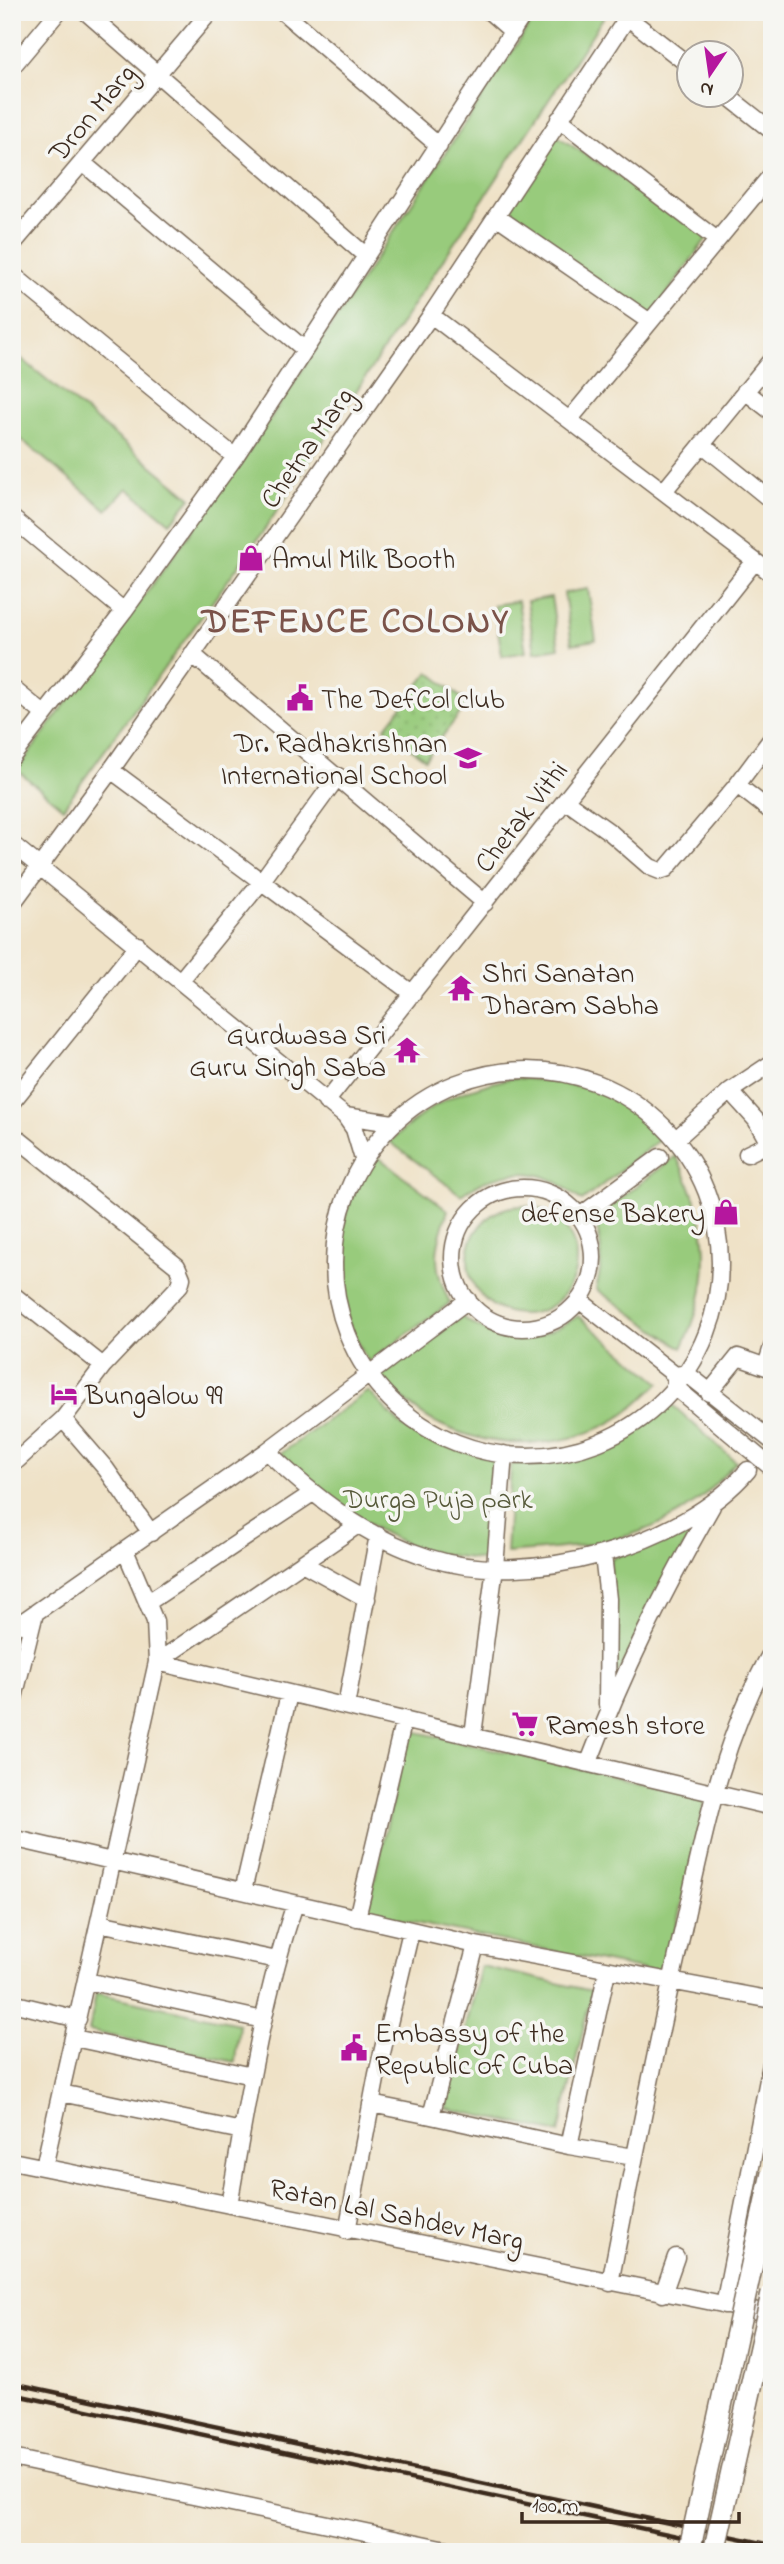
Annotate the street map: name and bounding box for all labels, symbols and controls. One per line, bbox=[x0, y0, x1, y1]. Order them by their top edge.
north arrow bbox=[676, 38, 746, 108]
street label: Dron Marg bbox=[39, 56, 147, 173]
text: N bbox=[697, 73, 716, 103]
street label: Chetna Marg bbox=[252, 380, 366, 518]
place label: Amul Milk Booth bbox=[272, 541, 455, 582]
shop icon: Amul Milk Booth bbox=[236, 543, 266, 573]
district label: DEFENCE COLONY bbox=[200, 598, 510, 649]
place label: The DefCol club bbox=[321, 681, 505, 722]
public building icon: The DefCol club bbox=[285, 683, 315, 713]
place label: Dr. Radhakrishnan International School bbox=[221, 725, 447, 798]
school or university icon: Dr. Radhakrishnan International School bbox=[453, 743, 483, 773]
street label: Chetak Vithi bbox=[466, 753, 580, 883]
place label: Shri Sanatan Dharam Sabha bbox=[481, 955, 659, 1028]
temple icon: Shri Sanatan Dharam Sabha bbox=[446, 973, 476, 1003]
place label: Gurdwasa Sri Guru Singh Saba bbox=[189, 1017, 386, 1090]
temple icon: Gurdwasa Sri Guru Singh Saba bbox=[392, 1035, 422, 1065]
place label: defense Bakery bbox=[521, 1195, 705, 1236]
shop icon: defense Bakery bbox=[711, 1197, 741, 1227]
place label: Bungalow 99 bbox=[84, 1377, 223, 1418]
hotel icon: Bungalow 99 bbox=[49, 1379, 79, 1409]
park label: Durga Puja park bbox=[342, 1481, 533, 1522]
place label: Ramesh store bbox=[546, 1707, 705, 1748]
supermarket icon: Ramesh store bbox=[510, 1709, 540, 1739]
place label: Embassy of the Republic of Cuba bbox=[375, 2015, 573, 2088]
public building icon: Embassy of the Republic of Cuba bbox=[339, 2033, 369, 2063]
street label: Ratan Lal Sahdev Marg bbox=[265, 2169, 527, 2263]
scale bar bbox=[522, 2480, 738, 2524]
text: 100 m bbox=[532, 2492, 578, 2522]

